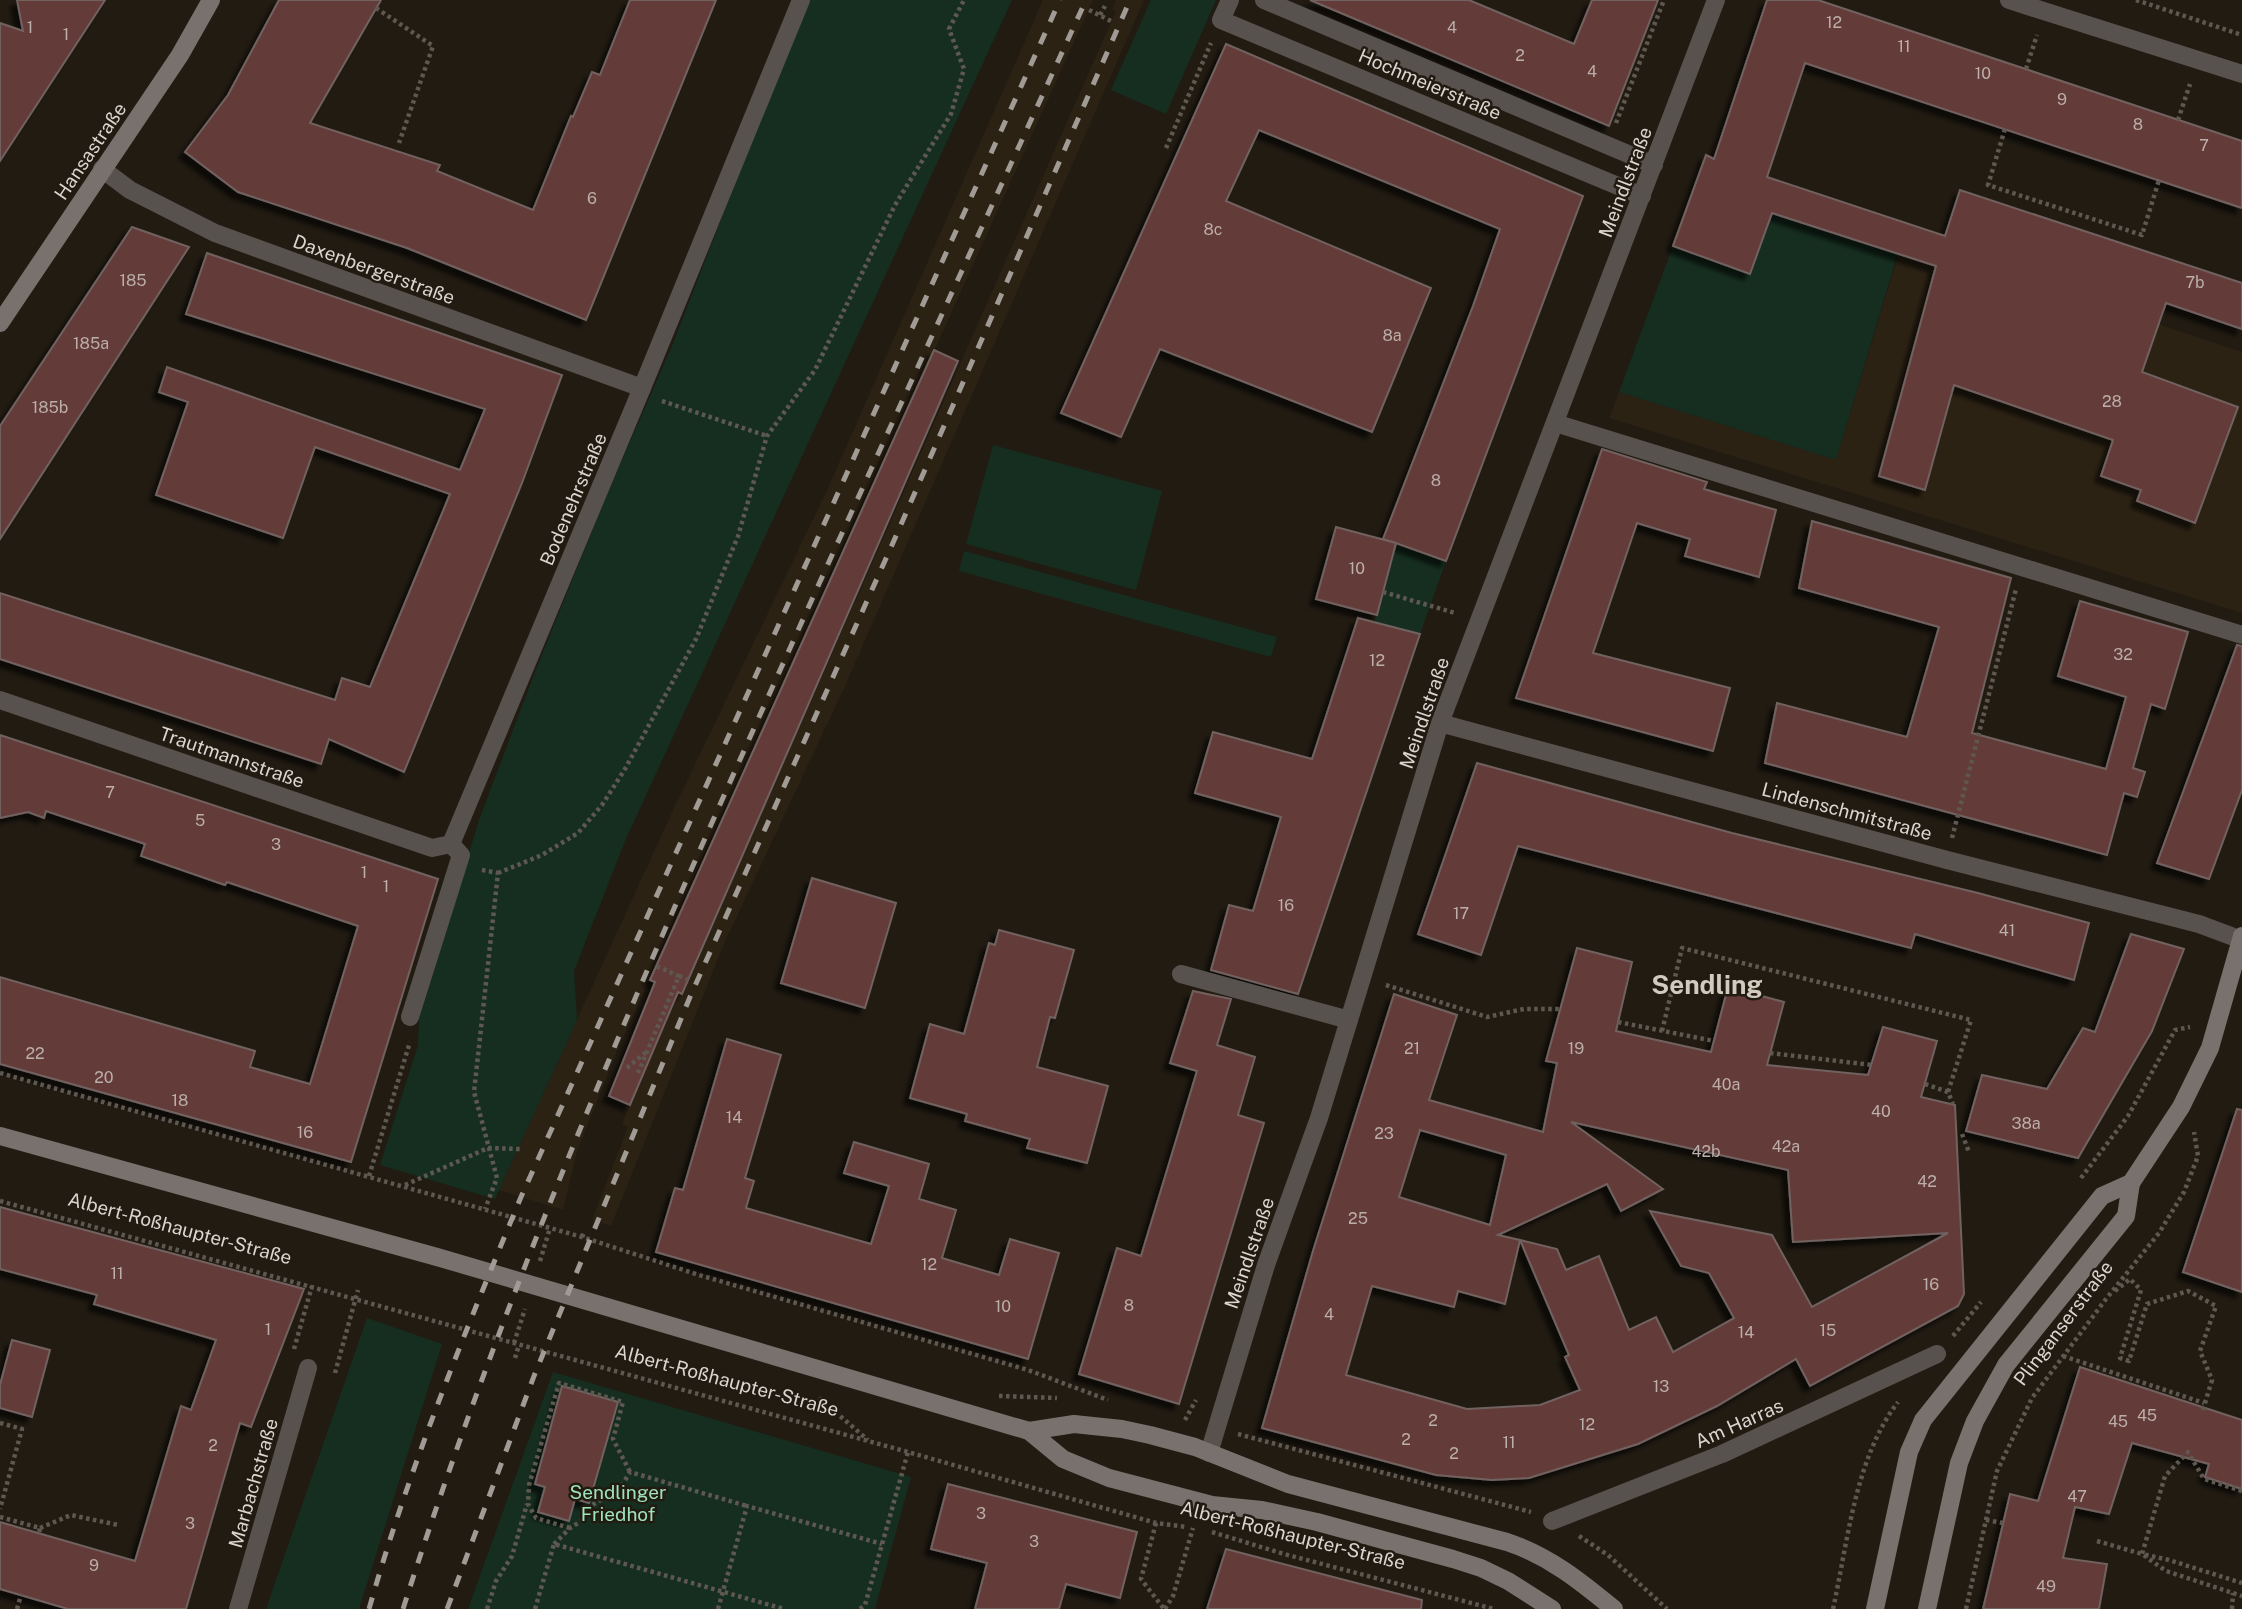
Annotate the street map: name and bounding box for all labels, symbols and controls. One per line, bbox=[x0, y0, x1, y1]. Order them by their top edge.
house number: 12 bbox=[1826, 13, 1842, 32]
house number: 1 bbox=[27, 18, 33, 37]
house number: 4 bbox=[1447, 18, 1457, 37]
house number: 1 bbox=[63, 25, 69, 44]
house number: 11 bbox=[1897, 37, 1911, 56]
street label: Hochmeierstraße bbox=[1355, 44, 1505, 124]
house number: 2 bbox=[1515, 46, 1525, 65]
house number: 4 bbox=[1587, 62, 1597, 81]
house number: 10 bbox=[1975, 64, 1991, 83]
house number: 9 bbox=[2057, 90, 2067, 109]
street label: Hansastraße bbox=[49, 98, 131, 204]
house number: 8 bbox=[2133, 115, 2143, 134]
street label: Meindlstraße bbox=[1594, 124, 1656, 240]
house number: 7 bbox=[2199, 136, 2209, 155]
house number: 6 bbox=[587, 189, 597, 208]
house number: 8c bbox=[1203, 220, 1223, 239]
street label: Daxenbergerstraße bbox=[290, 229, 458, 309]
house number: 185 bbox=[119, 271, 147, 290]
house number: 7b bbox=[2186, 273, 2205, 292]
house number: 8a bbox=[1382, 326, 1402, 345]
house number: 185a bbox=[73, 334, 109, 353]
house number: 28 bbox=[2102, 392, 2122, 411]
house number: 185b bbox=[32, 398, 68, 417]
street label: Bodenehrstraße bbox=[535, 429, 611, 569]
house number: 8 bbox=[1431, 471, 1441, 490]
house number: 10 bbox=[1349, 559, 1365, 578]
house number: 32 bbox=[2113, 645, 2133, 664]
house number: 12 bbox=[1369, 651, 1385, 670]
street label: Meindlstraße bbox=[1395, 654, 1453, 772]
street label: Trautmannstraße bbox=[157, 722, 307, 792]
street label: Lindenschmitstraße bbox=[1759, 778, 1935, 844]
house number: 7 bbox=[105, 783, 115, 802]
house number: 5 bbox=[195, 811, 205, 830]
house number: 3 bbox=[271, 835, 281, 854]
house number: 1 bbox=[361, 863, 367, 882]
house number: 1 bbox=[383, 877, 389, 896]
house number: 16 bbox=[1278, 896, 1294, 915]
house number: 17 bbox=[1453, 904, 1469, 923]
house number: 41 bbox=[1999, 921, 2015, 940]
district label: Sendling bbox=[1651, 969, 1763, 1000]
house number: 21 bbox=[1404, 1039, 1420, 1058]
house number: 19 bbox=[1568, 1039, 1584, 1058]
house number: 22 bbox=[25, 1044, 45, 1063]
house number: 20 bbox=[94, 1068, 114, 1087]
house number: 40a bbox=[1712, 1075, 1740, 1094]
house number: 18 bbox=[172, 1091, 188, 1110]
house number: 40 bbox=[1871, 1102, 1891, 1121]
house number: 14 bbox=[726, 1108, 742, 1127]
house number: 38a bbox=[2011, 1114, 2041, 1133]
house number: 16 bbox=[297, 1123, 313, 1142]
house number: 23 bbox=[1374, 1124, 1394, 1143]
house number: 42a bbox=[1772, 1137, 1800, 1156]
house number: 42b bbox=[1691, 1142, 1721, 1161]
house number: 42 bbox=[1917, 1172, 1937, 1191]
street label: Albert-Roßhaupter-Straße bbox=[66, 1187, 294, 1269]
street label: Meindlstraße bbox=[1220, 1194, 1278, 1312]
house number: 25 bbox=[1348, 1209, 1368, 1228]
house number: 12 bbox=[921, 1255, 937, 1274]
street label: Plinganserstraße bbox=[2009, 1256, 2117, 1390]
house number: 11 bbox=[110, 1264, 124, 1283]
house number: 16 bbox=[1923, 1275, 1939, 1294]
house number: 8 bbox=[1124, 1296, 1134, 1315]
house number: 10 bbox=[995, 1297, 1011, 1316]
house number: 4 bbox=[1324, 1305, 1334, 1324]
house number: 1 bbox=[265, 1320, 271, 1339]
house number: 15 bbox=[1820, 1321, 1836, 1340]
house number: 14 bbox=[1738, 1323, 1754, 1342]
street label: Albert-Roßhaupter-Straße bbox=[613, 1339, 841, 1421]
house number: 13 bbox=[1653, 1377, 1669, 1396]
street label: Am Harras bbox=[1692, 1394, 1786, 1452]
house number: 45 bbox=[2137, 1406, 2157, 1425]
house number: 2 bbox=[1428, 1411, 1438, 1430]
house number: 45 bbox=[2108, 1412, 2128, 1431]
house number: 12 bbox=[1579, 1415, 1595, 1434]
street label: Marbachstraße bbox=[224, 1416, 282, 1550]
house number: 2 bbox=[1401, 1430, 1411, 1449]
house number: 11 bbox=[1502, 1433, 1516, 1452]
house number: 2 bbox=[208, 1436, 218, 1455]
house number: 2 bbox=[1449, 1444, 1459, 1463]
park label: Sendlinger Friedhof bbox=[569, 1481, 667, 1525]
house number: 47 bbox=[2067, 1487, 2087, 1506]
street label: Albert-Roßhaupter-Straße bbox=[1178, 1496, 1408, 1574]
house number: 3 bbox=[976, 1504, 986, 1523]
house number: 3 bbox=[185, 1514, 195, 1533]
house number: 3 bbox=[1029, 1532, 1039, 1551]
house number: 9 bbox=[89, 1556, 99, 1575]
house number: 49 bbox=[2036, 1577, 2056, 1596]

